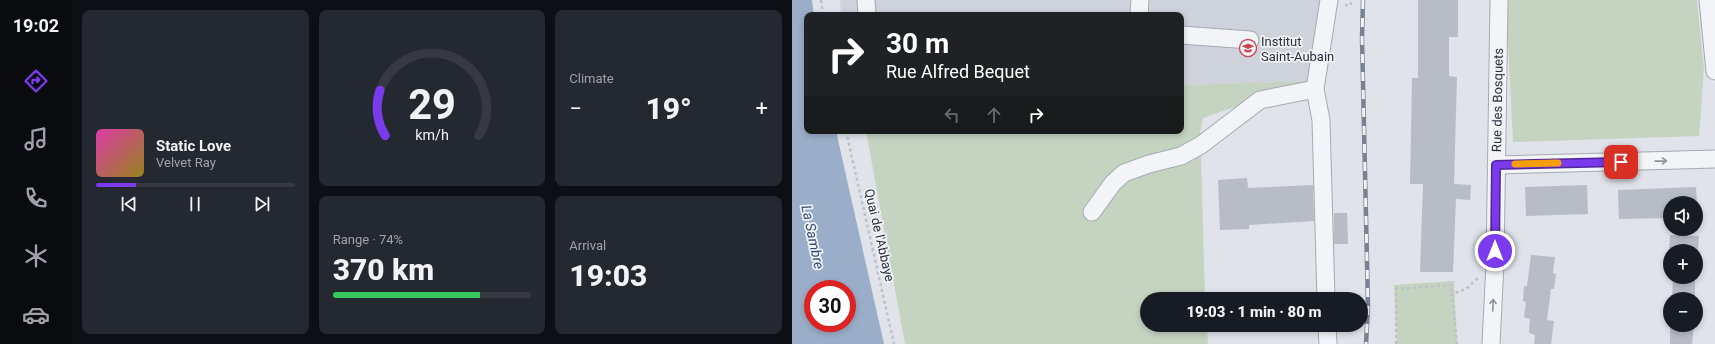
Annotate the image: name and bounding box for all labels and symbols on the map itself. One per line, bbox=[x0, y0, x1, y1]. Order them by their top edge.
place label: Institut Saint-Aubain bbox=[1261, 34, 1334, 64]
school or university icon: Institut Saint-Aubain bbox=[1238, 38, 1258, 58]
street label: Rue des Bosquets bbox=[1489, 48, 1506, 152]
pin bbox=[1604, 145, 1638, 179]
one-way arrow bbox=[1654, 157, 1667, 164]
street label: Quai de l'Abbaye bbox=[862, 187, 897, 283]
water label: La Sambre bbox=[798, 204, 828, 270]
position arrow bbox=[1474, 230, 1516, 272]
speed limit sign: 30 bbox=[804, 280, 856, 332]
one-way arrow bbox=[1490, 299, 1497, 312]

